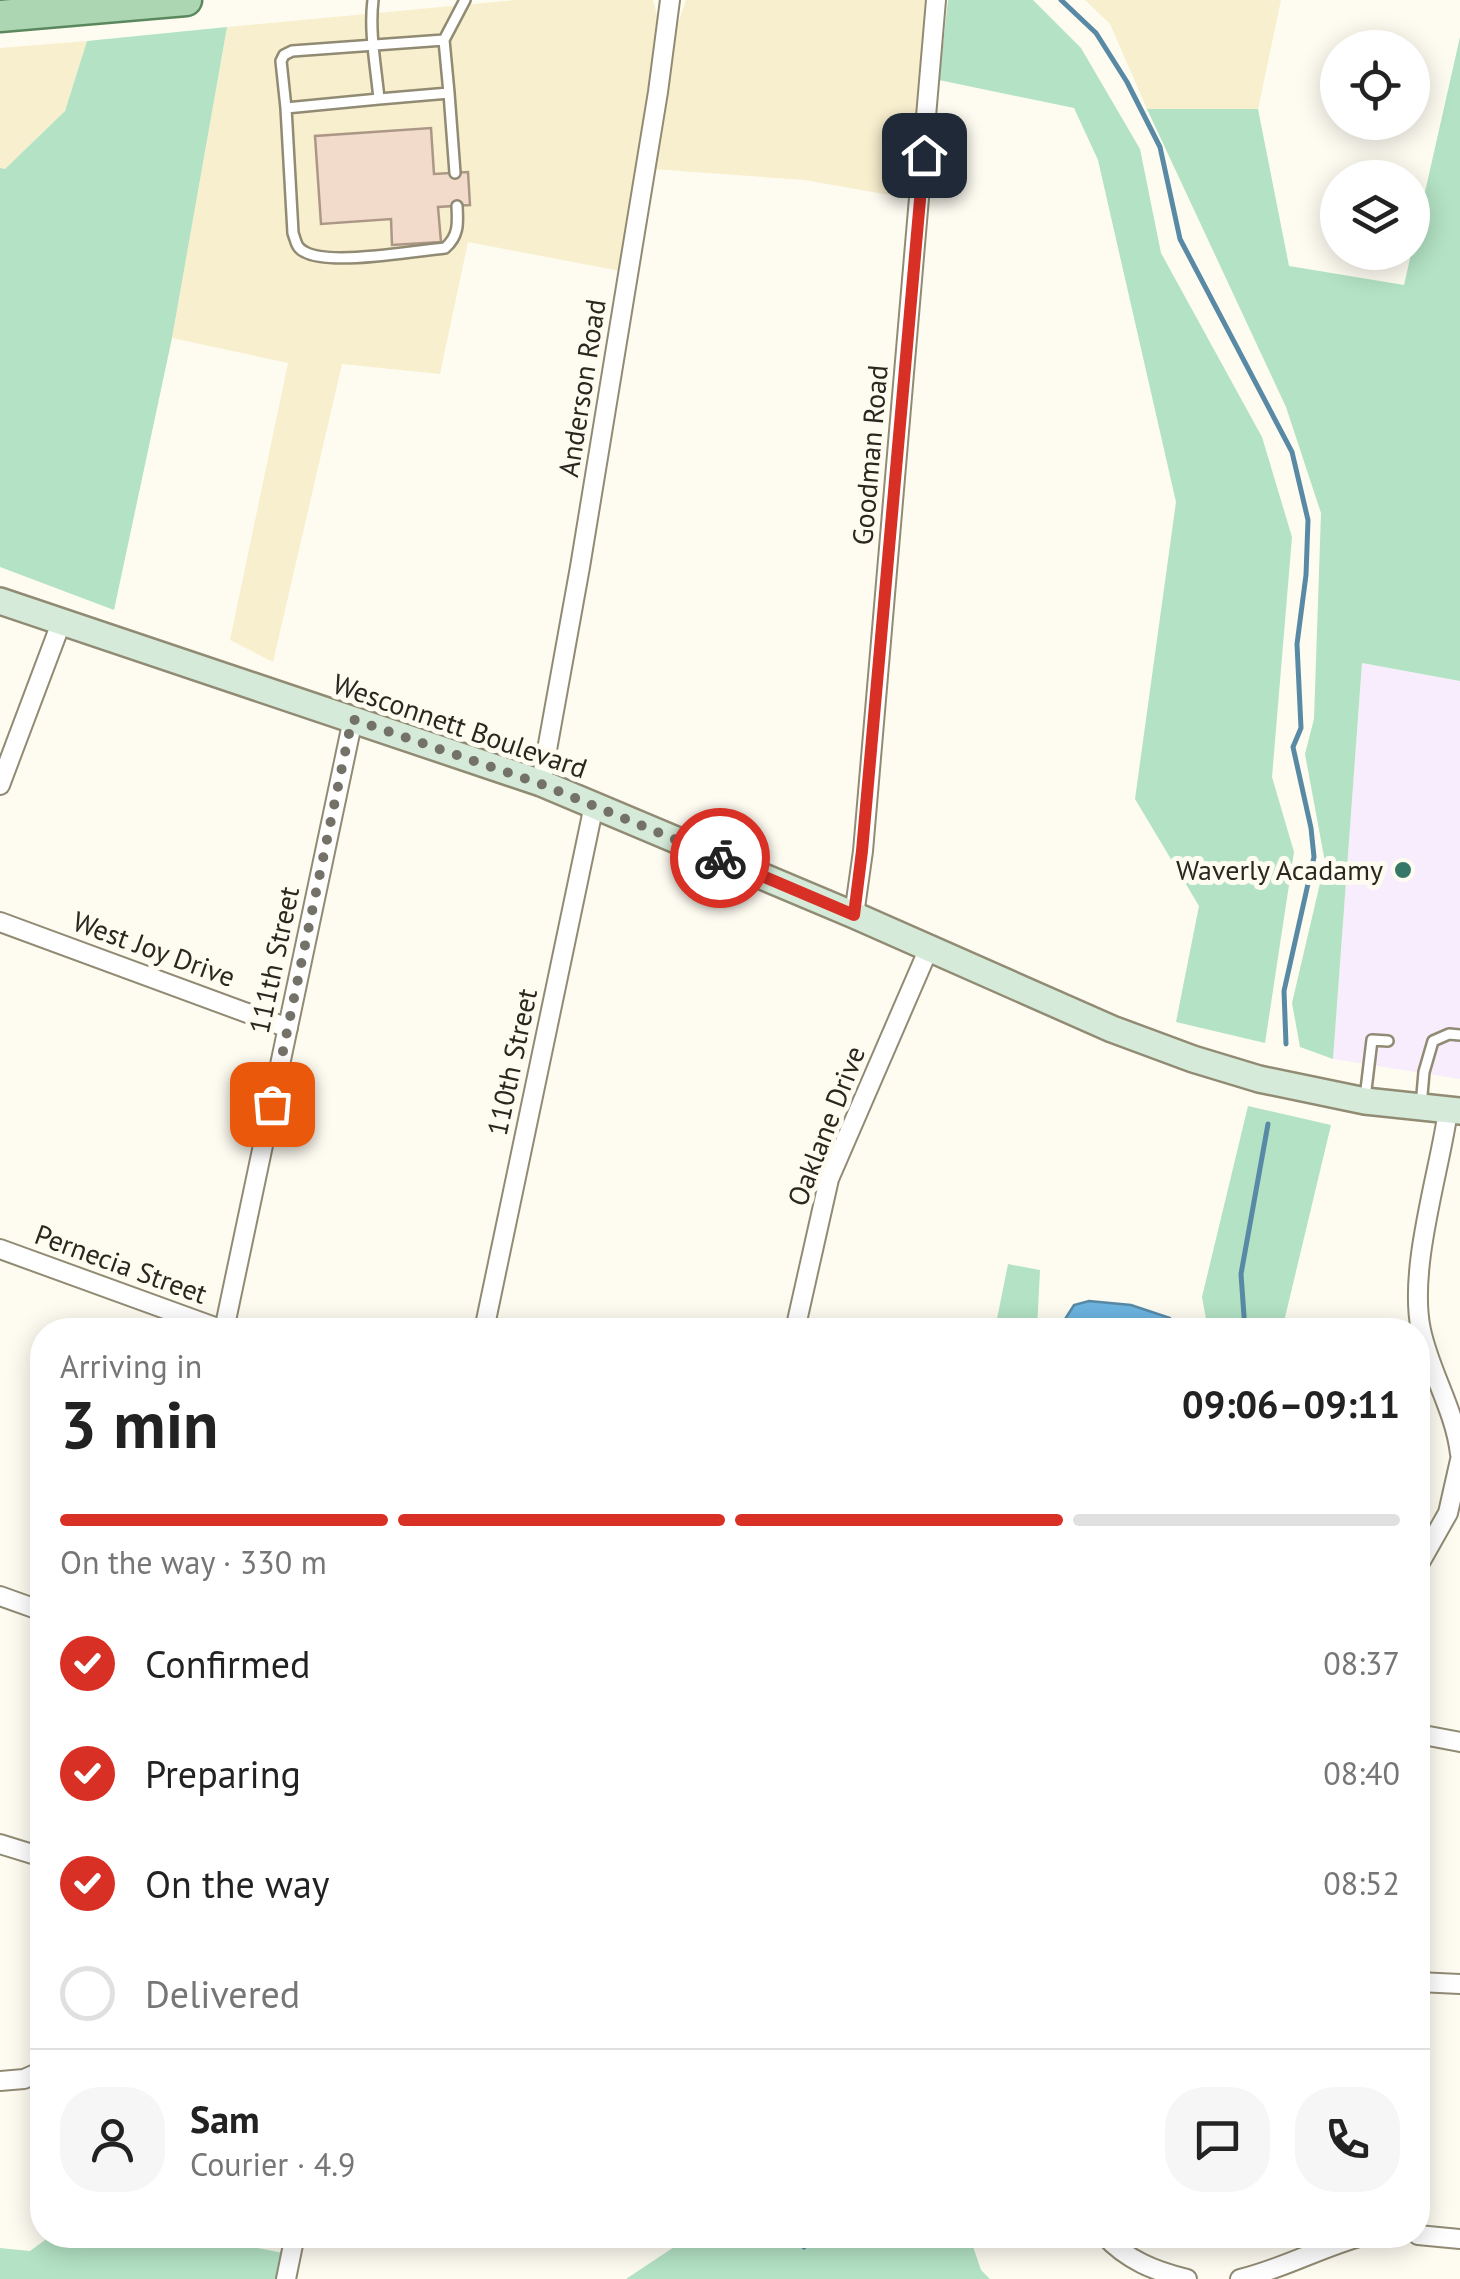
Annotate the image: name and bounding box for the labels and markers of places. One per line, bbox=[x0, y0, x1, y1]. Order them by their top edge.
pin bbox=[882, 113, 967, 198]
place label: Waverly Acadamy bbox=[1176, 851, 1383, 888]
marker: Waverly Acadamy bbox=[1392, 859, 1414, 881]
pin bbox=[230, 1062, 315, 1147]

